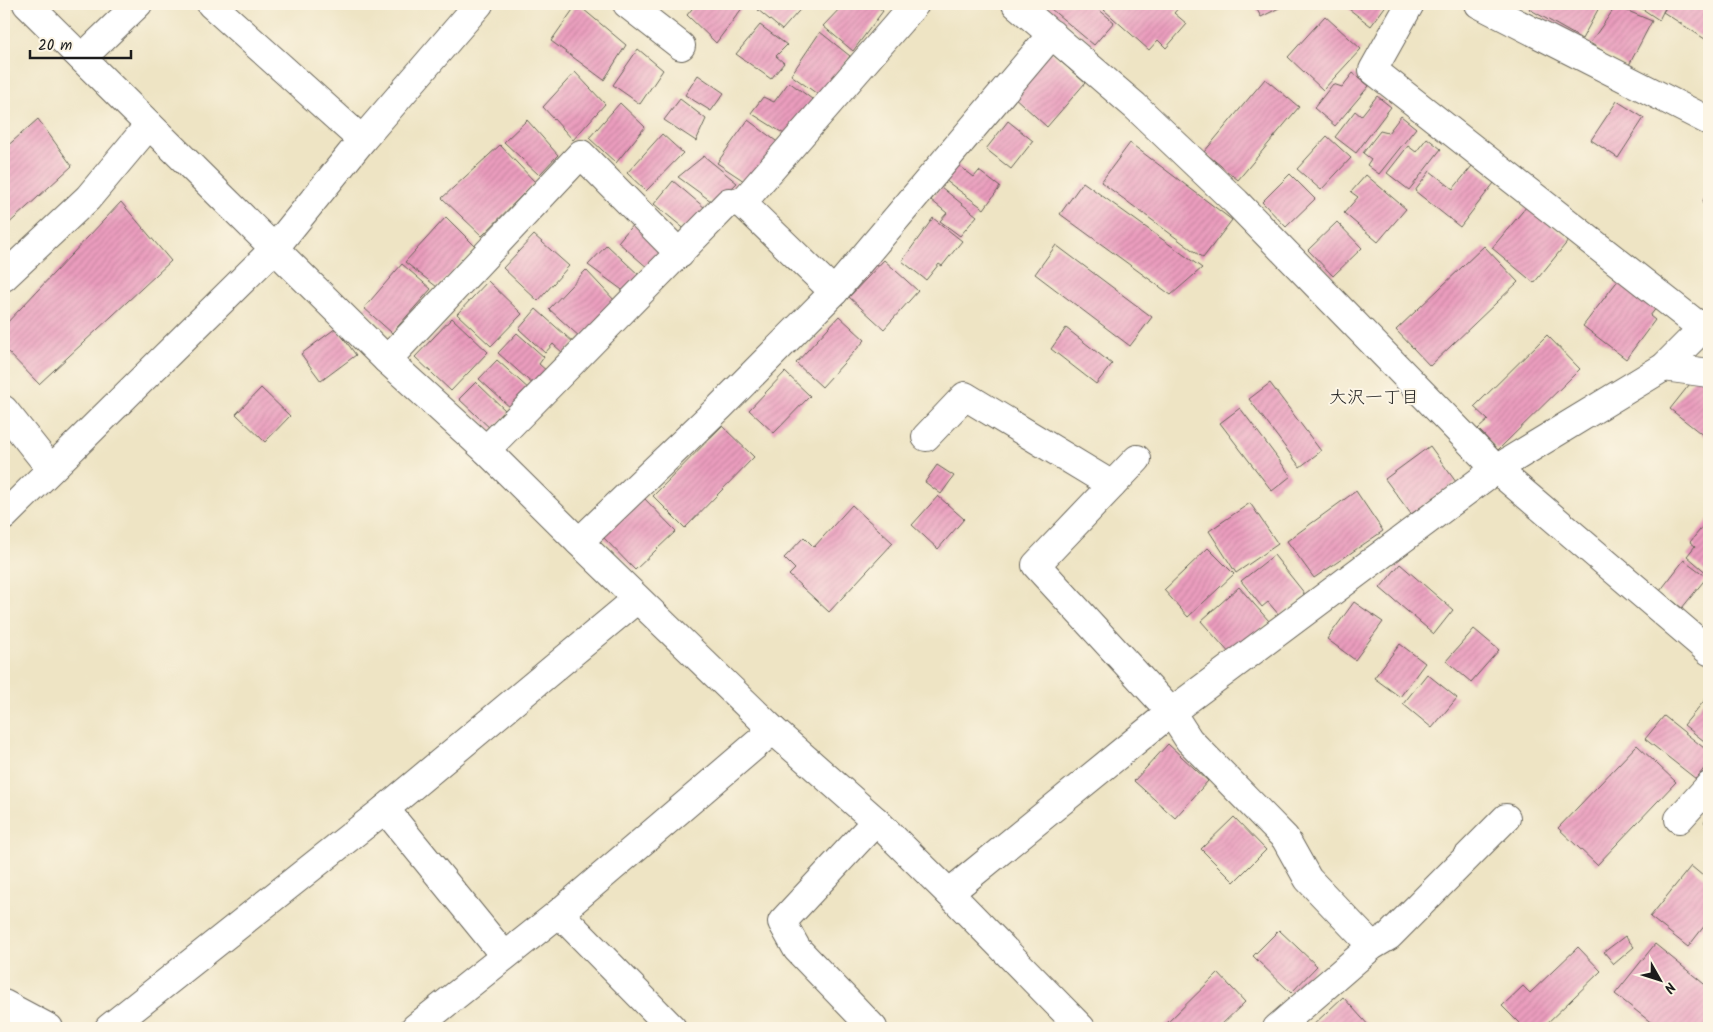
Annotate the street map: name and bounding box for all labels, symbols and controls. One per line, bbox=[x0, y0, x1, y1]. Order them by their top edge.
scale bar bbox=[30, 28, 131, 60]
text: 20 m bbox=[38, 34, 72, 58]
district label: 大沢一丁目 bbox=[1329, 384, 1419, 413]
north arrow bbox=[1636, 954, 1686, 1004]
text: N bbox=[1658, 977, 1681, 998]

